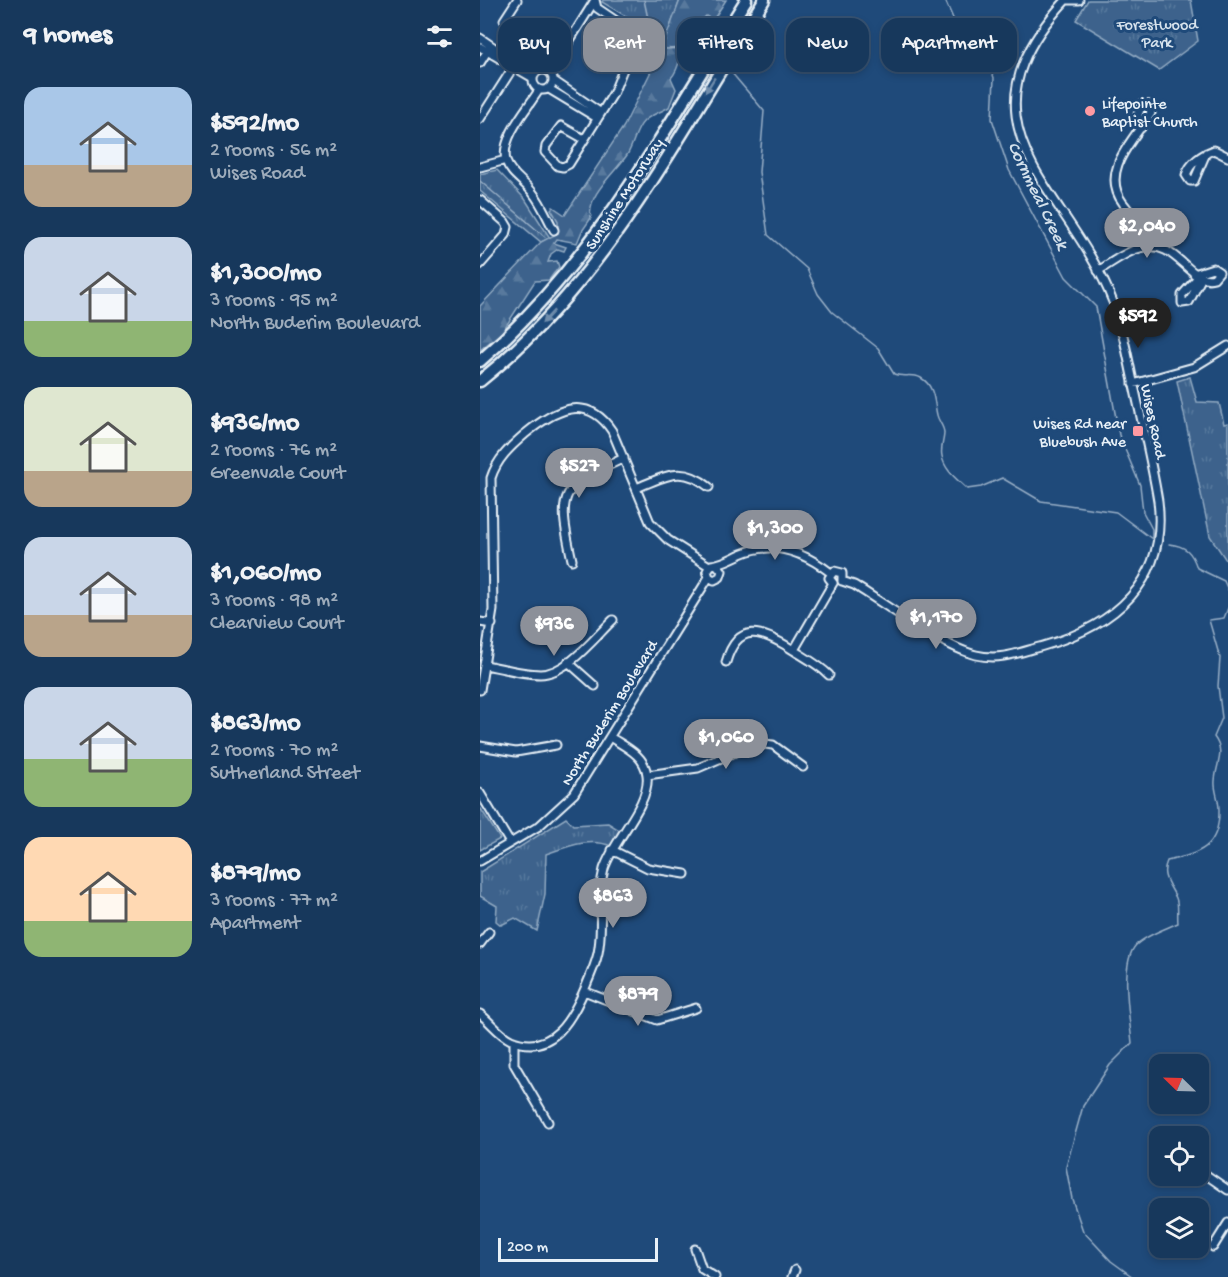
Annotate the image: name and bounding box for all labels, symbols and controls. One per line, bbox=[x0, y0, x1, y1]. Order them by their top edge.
park label: Forestwood Park bbox=[1115, 17, 1199, 54]
chip: Buy bbox=[498, 18, 571, 72]
chip: Rent bbox=[583, 18, 665, 72]
chip: Filters bbox=[677, 18, 774, 72]
chip: New bbox=[786, 18, 869, 72]
chip: Apartment bbox=[881, 18, 1017, 72]
icon: filters bbox=[423, 20, 456, 53]
text: 9 homes bbox=[24, 21, 112, 52]
one-way arrow bbox=[705, 77, 716, 93]
place label: Lifepointe Baptist Church bbox=[1101, 96, 1198, 133]
marker: Lifepointe Baptist Church bbox=[1083, 104, 1097, 118]
text: $592/mo bbox=[210, 109, 299, 140]
icon: home bbox=[72, 111, 144, 183]
street label: Sunshine Motorway bbox=[583, 135, 669, 254]
water label: Cornmeal Creek bbox=[1002, 139, 1073, 255]
text: 2 rooms · 56 m² bbox=[210, 140, 337, 163]
text: Wises Road bbox=[210, 163, 305, 186]
pin: $2,040 bbox=[1098, 208, 1196, 259]
text: $2,040 bbox=[1118, 216, 1176, 239]
text: $1,300/mo bbox=[210, 259, 322, 290]
icon: home bbox=[72, 261, 144, 333]
text: 3 rooms · 95 m² bbox=[210, 290, 338, 313]
pin: $592 bbox=[1102, 298, 1174, 349]
text: $592 bbox=[1118, 306, 1158, 329]
one-way arrow bbox=[542, 310, 556, 324]
text: North Buderim Boulevard bbox=[210, 313, 420, 336]
street label: Wises Road bbox=[1134, 383, 1169, 462]
text: $936/mo bbox=[210, 409, 300, 440]
icon: home bbox=[72, 411, 144, 483]
place label: Wises Rd near Bluebush Ave bbox=[1033, 416, 1127, 453]
marker: Wises Rd near Bluebush Ave bbox=[1131, 424, 1145, 438]
text: 2 rooms · 76 m² bbox=[210, 440, 337, 463]
pin: $527 bbox=[543, 448, 615, 499]
text: $527 bbox=[559, 456, 599, 479]
text: Greenvale Court bbox=[210, 463, 345, 486]
pin: $1,300 bbox=[726, 510, 824, 561]
text: $1,300 bbox=[747, 518, 803, 541]
text: $1,060/mo bbox=[210, 559, 321, 590]
icon: home bbox=[72, 561, 144, 633]
text: 3 rooms · 98 m² bbox=[210, 590, 338, 613]
pin: $1,170 bbox=[887, 599, 985, 650]
pin: $936 bbox=[518, 606, 590, 657]
text: $1,170 bbox=[909, 607, 963, 630]
text: Clearview Court bbox=[210, 613, 343, 636]
text: $936 bbox=[534, 614, 574, 637]
street label: North Buderim Boulevard bbox=[558, 636, 664, 790]
text: $863/mo bbox=[210, 709, 301, 740]
icon: home bbox=[72, 711, 144, 783]
pin: $1,060 bbox=[677, 719, 775, 770]
text: $1,060 bbox=[698, 727, 754, 750]
text: 2 rooms · 70 m² bbox=[210, 740, 338, 763]
text: Sutherland Street bbox=[210, 763, 360, 786]
text: $879/mo bbox=[210, 859, 301, 890]
icon: home bbox=[72, 861, 144, 933]
pin: $863 bbox=[577, 878, 649, 929]
text: $863 bbox=[593, 886, 633, 909]
text: 3 rooms · 77 m² bbox=[210, 890, 338, 913]
text: Apartment bbox=[210, 913, 300, 936]
pin: $879 bbox=[602, 976, 674, 1027]
text: $879 bbox=[618, 984, 658, 1007]
north arrow bbox=[1149, 1054, 1209, 1114]
map controls bbox=[1149, 1054, 1209, 1258]
button: locate bbox=[1149, 1126, 1209, 1186]
button: layers bbox=[1149, 1198, 1209, 1258]
scale bar bbox=[498, 1235, 658, 1262]
text: 200 m bbox=[507, 1239, 548, 1258]

